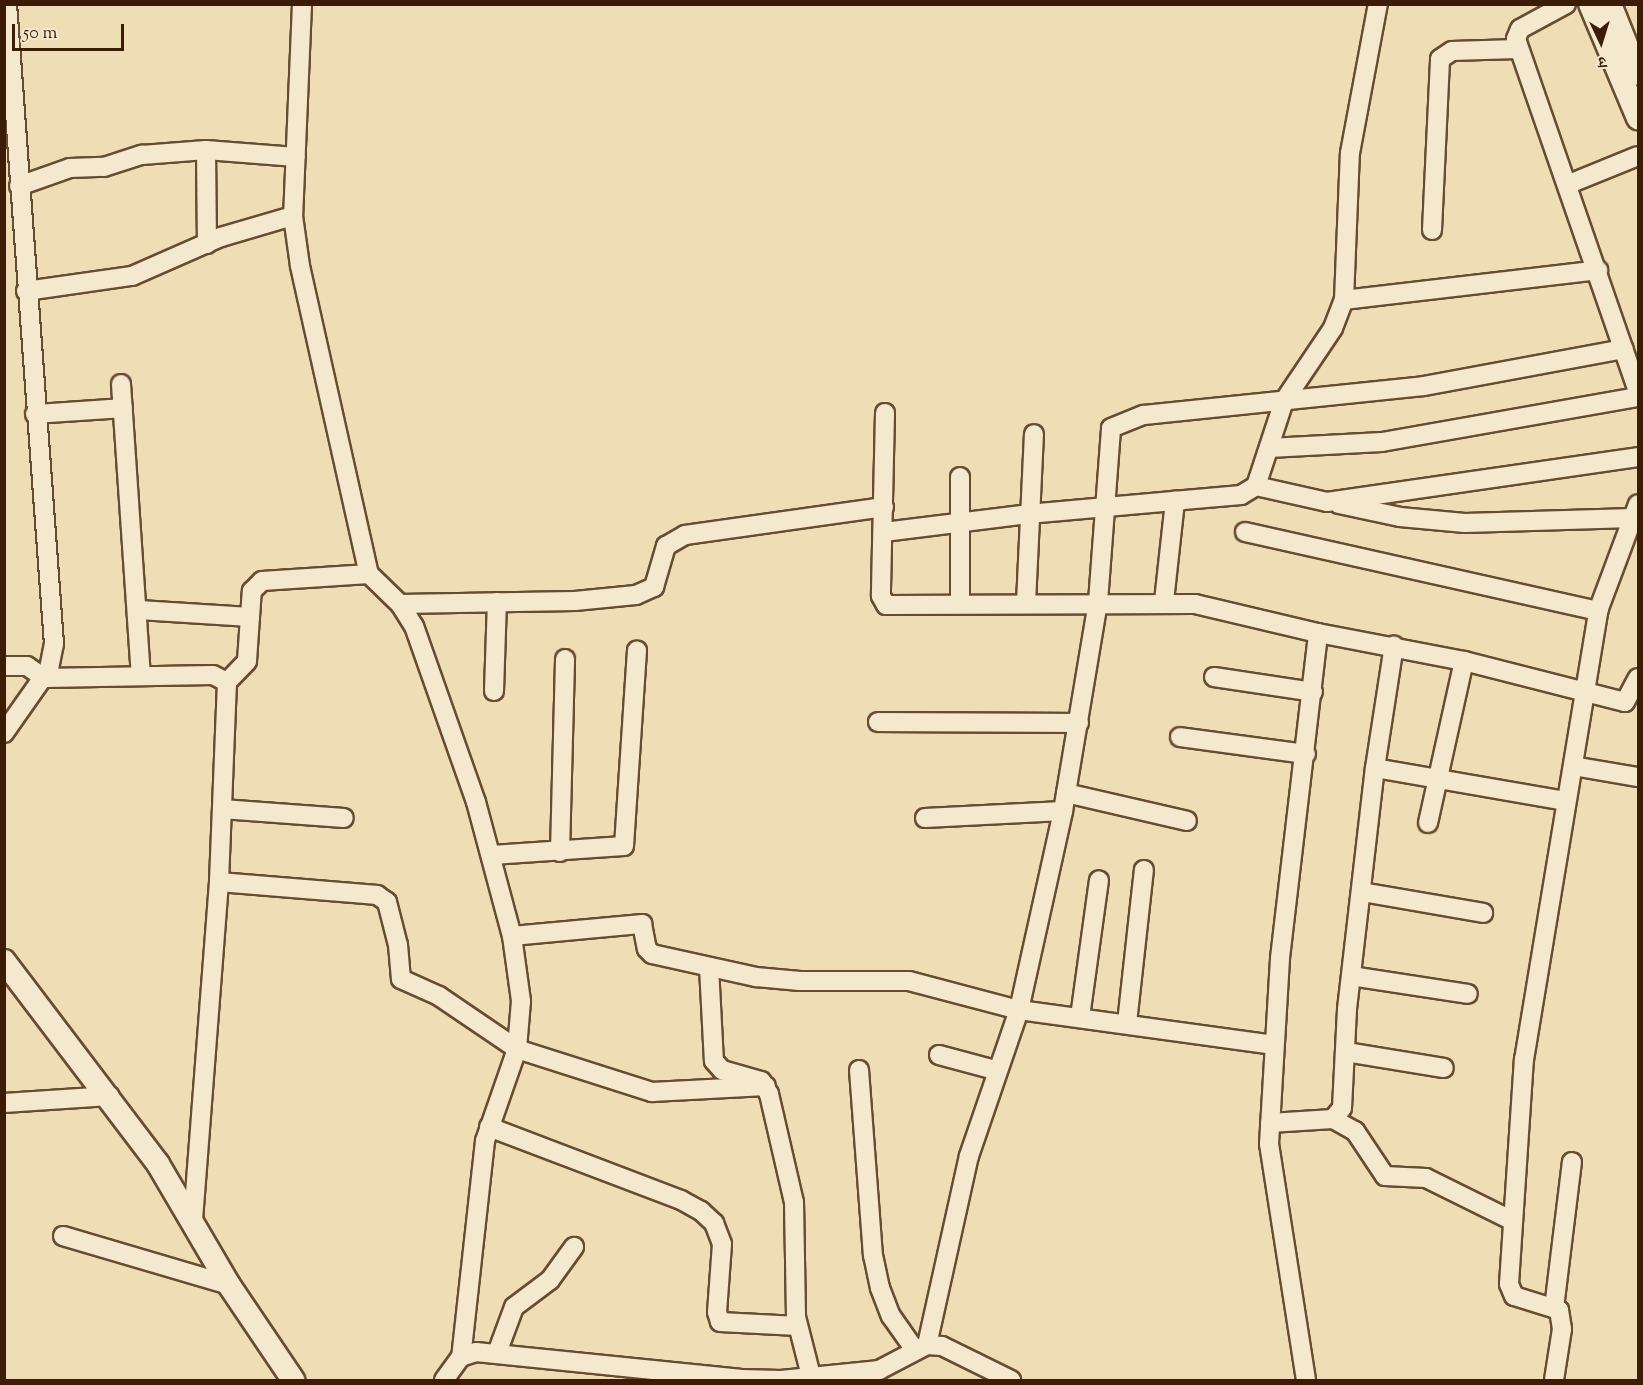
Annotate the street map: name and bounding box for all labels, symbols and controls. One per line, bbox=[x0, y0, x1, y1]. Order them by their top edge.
scale bar bbox=[15, 12, 128, 50]
north arrow bbox=[1571, 12, 1631, 72]
text: 50 m bbox=[23, 21, 57, 47]
text: उ bbox=[1597, 49, 1607, 72]

